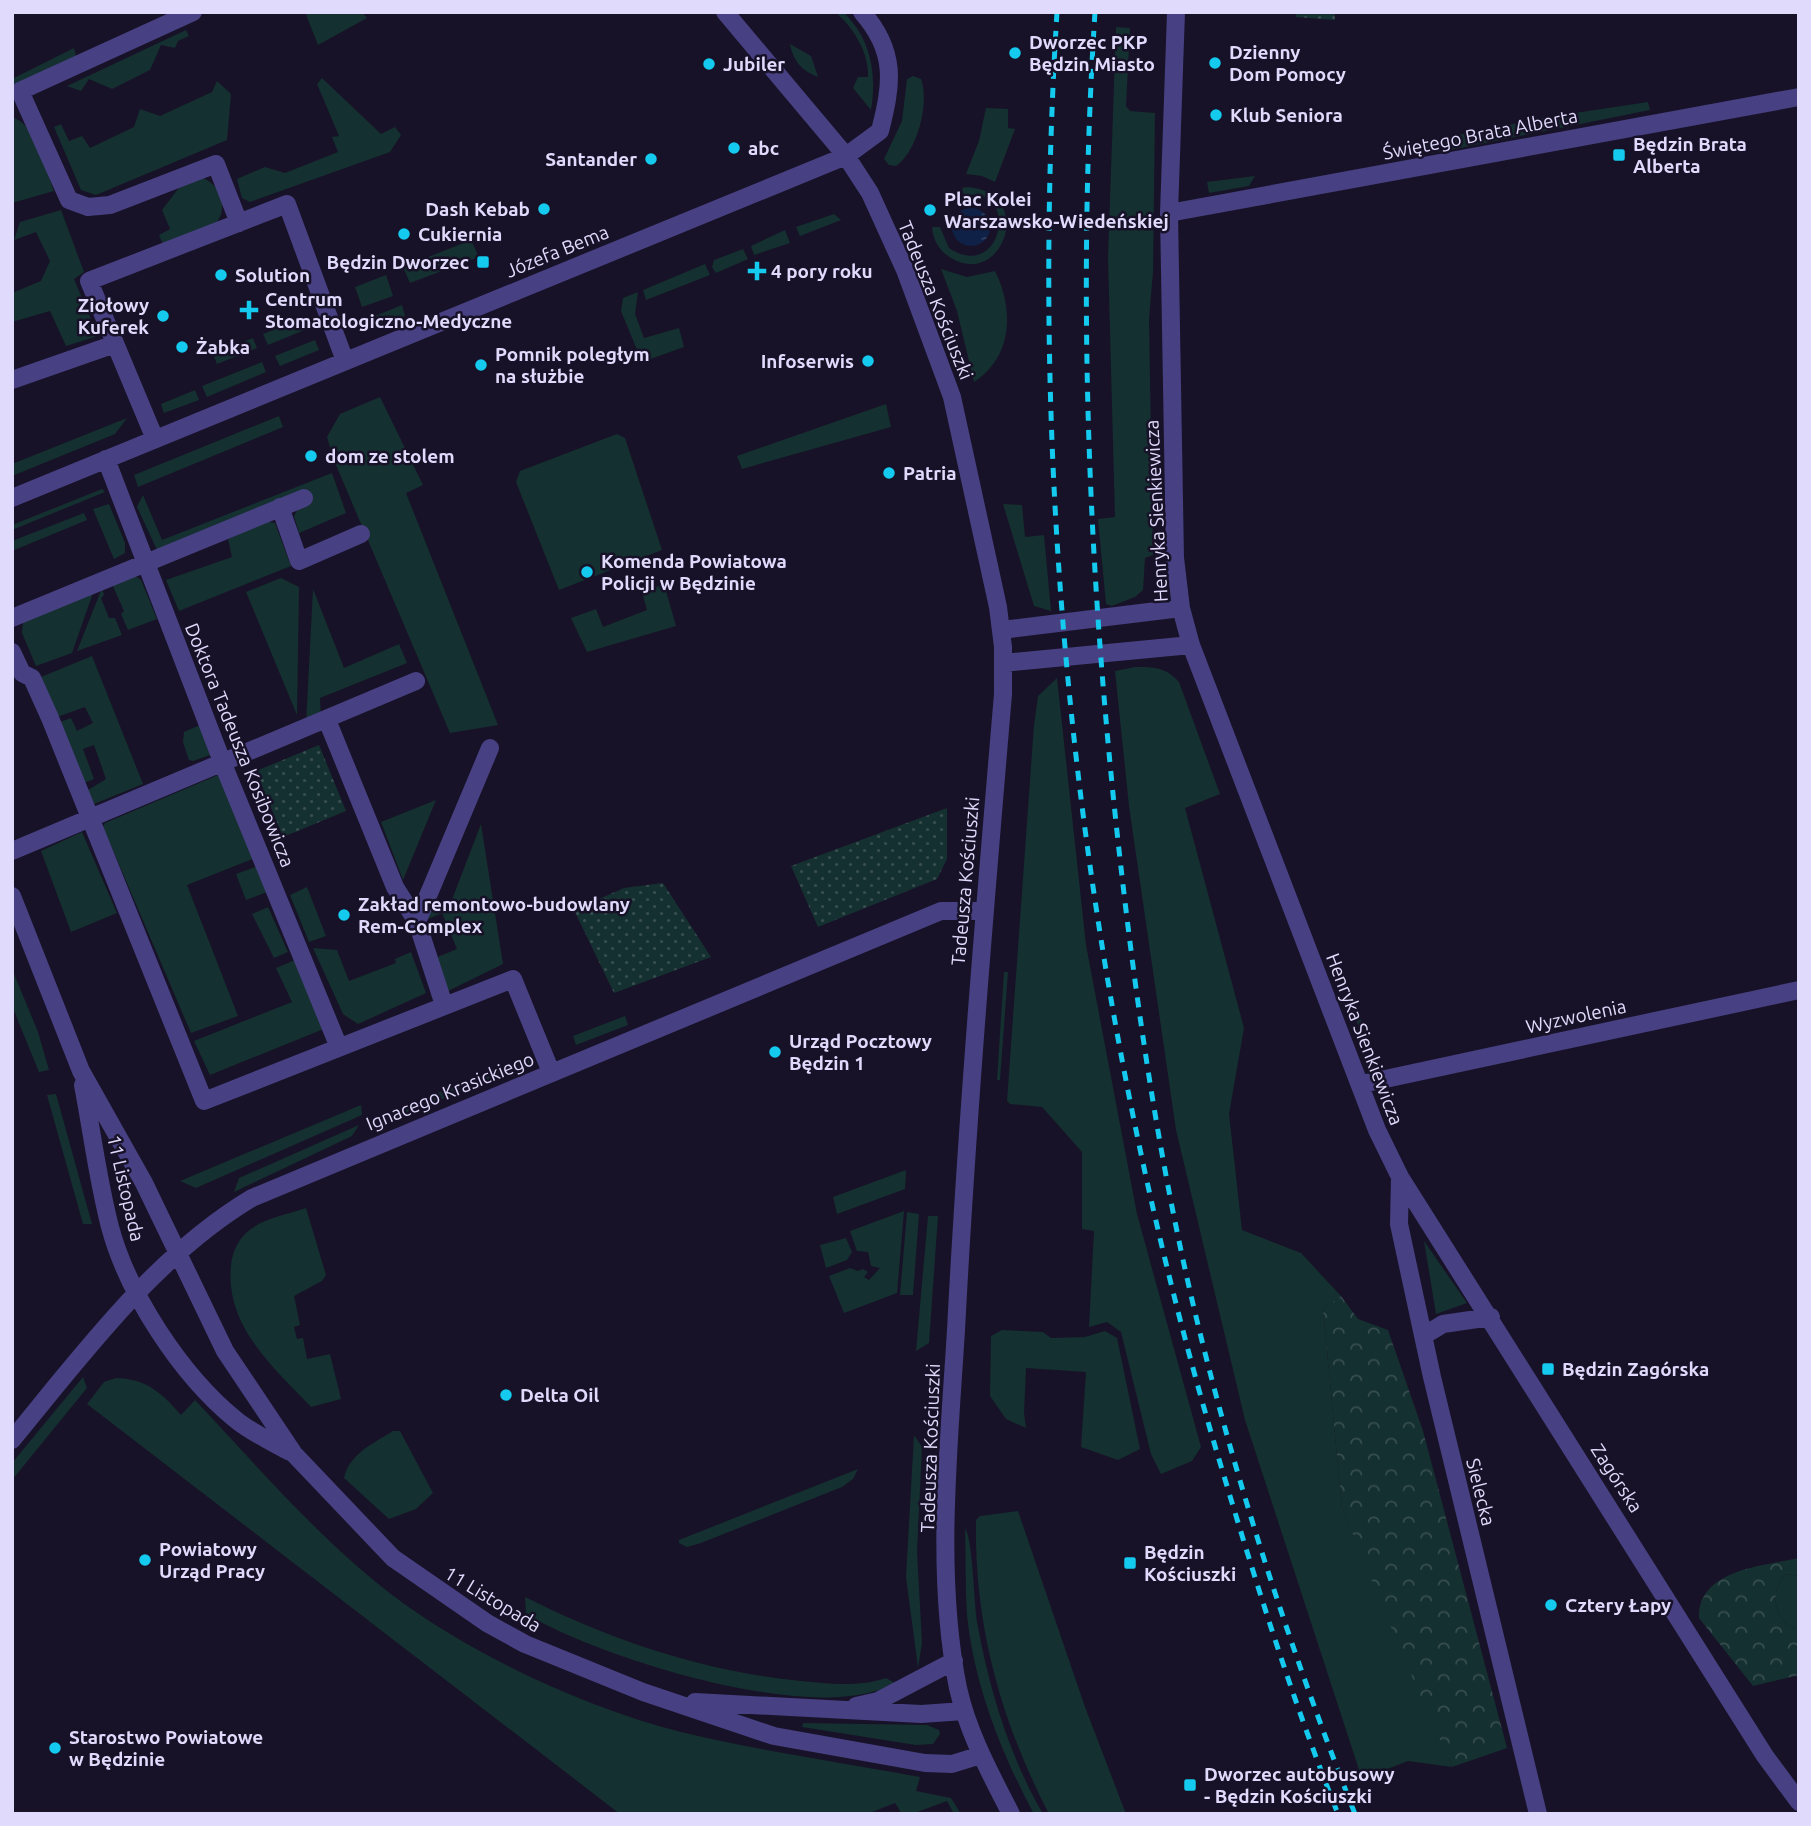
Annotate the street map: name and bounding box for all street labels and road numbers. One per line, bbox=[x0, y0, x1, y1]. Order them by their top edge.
street label: Świętego Brata Alberta bbox=[1381, 104, 1579, 164]
street label: Tadeusza Kościuszki bbox=[894, 217, 978, 383]
street label: Józefa Bema bbox=[502, 220, 612, 282]
street label: Henryka Sienkiewicza bbox=[1140, 419, 1172, 603]
street label: Doktora Tadeusza Kosibowicza bbox=[181, 620, 299, 870]
street label: Tadeusza Kościuszki bbox=[947, 796, 983, 966]
street label: Henryka Sienkiewicza bbox=[1322, 950, 1408, 1128]
street label: Wyzwolenia bbox=[1524, 995, 1628, 1037]
street label: Ignacego Krasickiego bbox=[363, 1047, 537, 1135]
street label: 11 Listopada bbox=[103, 1133, 149, 1243]
street label: Tadeusza Kościuszki bbox=[916, 1363, 944, 1533]
street label: Zagórska bbox=[1587, 1440, 1647, 1516]
street label: Sielecka bbox=[1462, 1456, 1500, 1528]
street label: 11 Listopada bbox=[441, 1562, 545, 1636]

